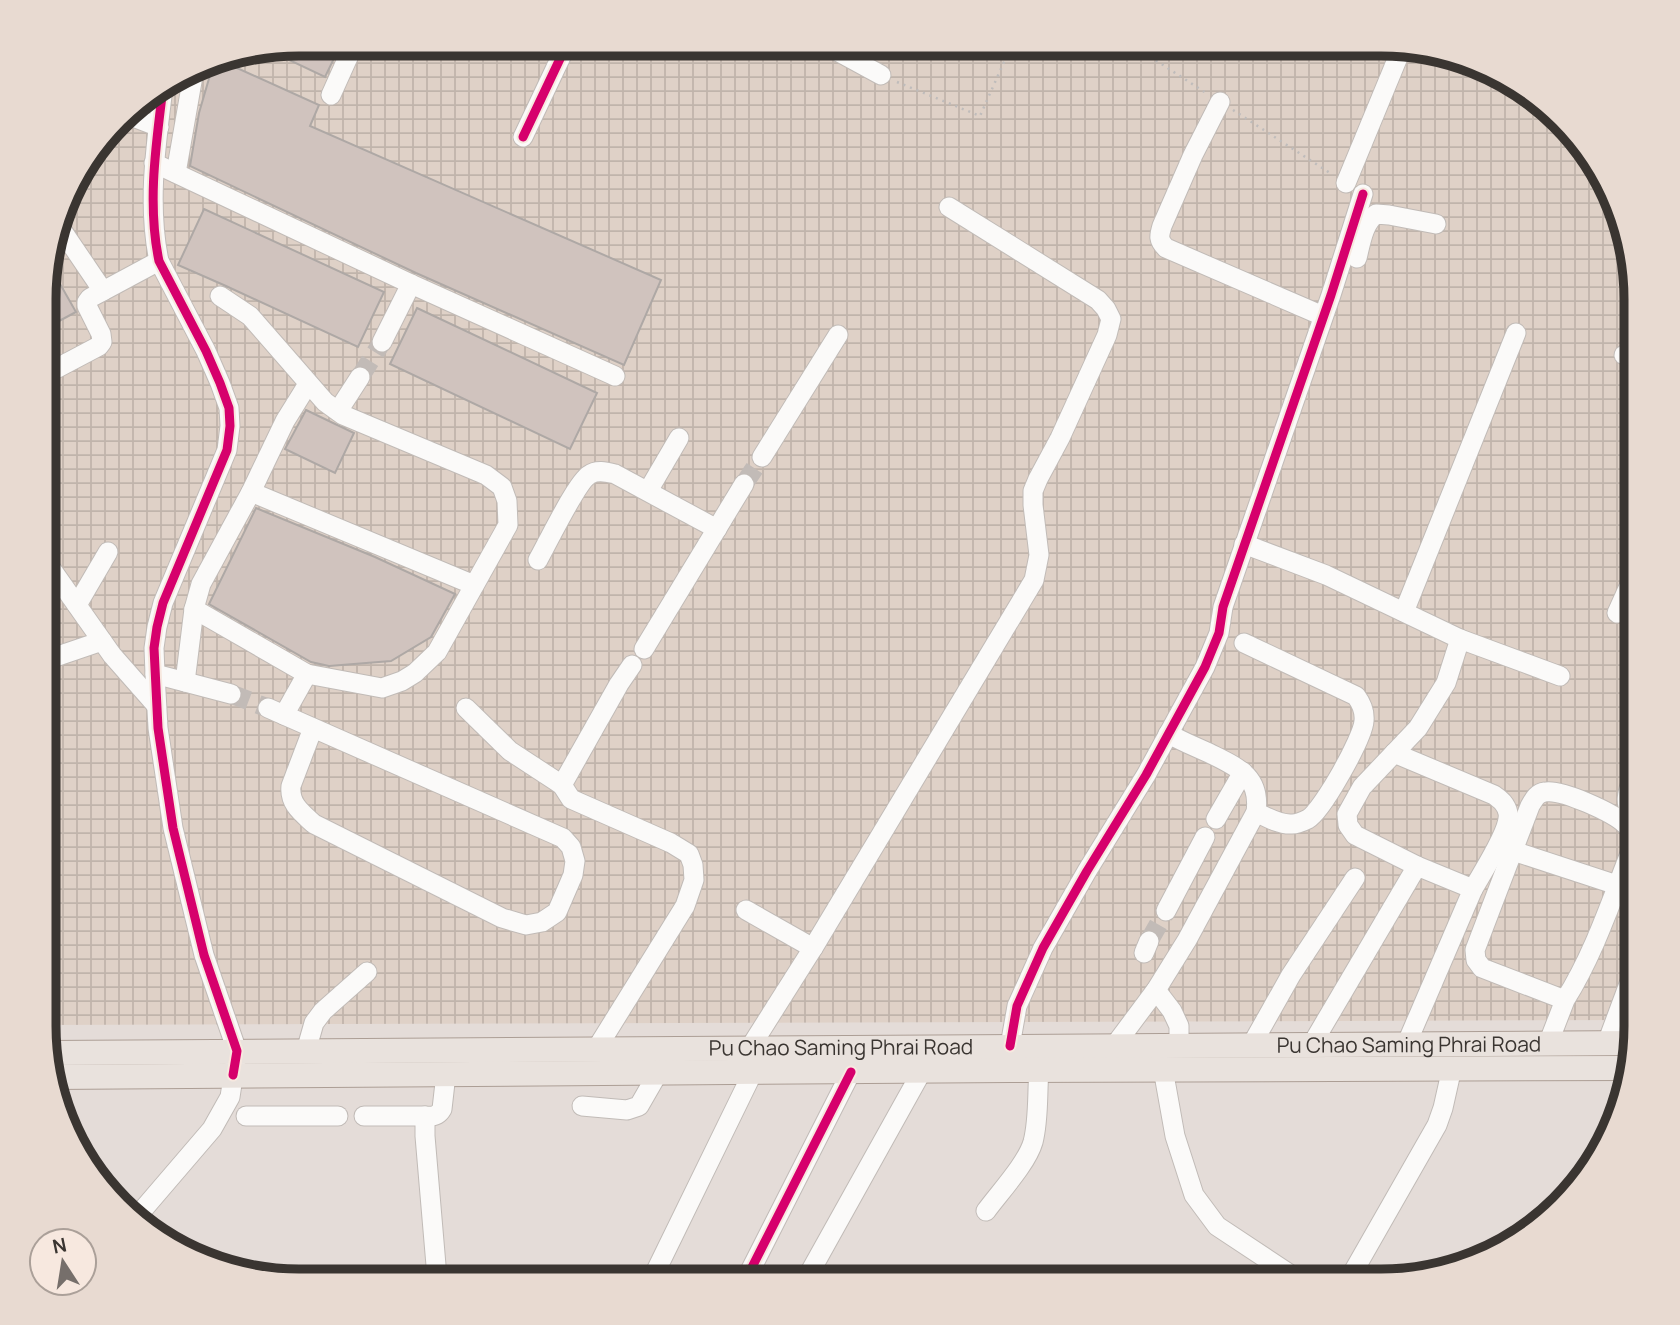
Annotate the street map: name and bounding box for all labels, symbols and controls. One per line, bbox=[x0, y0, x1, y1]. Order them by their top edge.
street label: Pu Chao Saming Phrai Road bbox=[1277, 1030, 1541, 1059]
street label: Pu Chao Saming Phrai Road bbox=[709, 1032, 973, 1062]
north arrow bbox=[28, 1227, 98, 1297]
text: N bbox=[50, 1231, 69, 1260]

